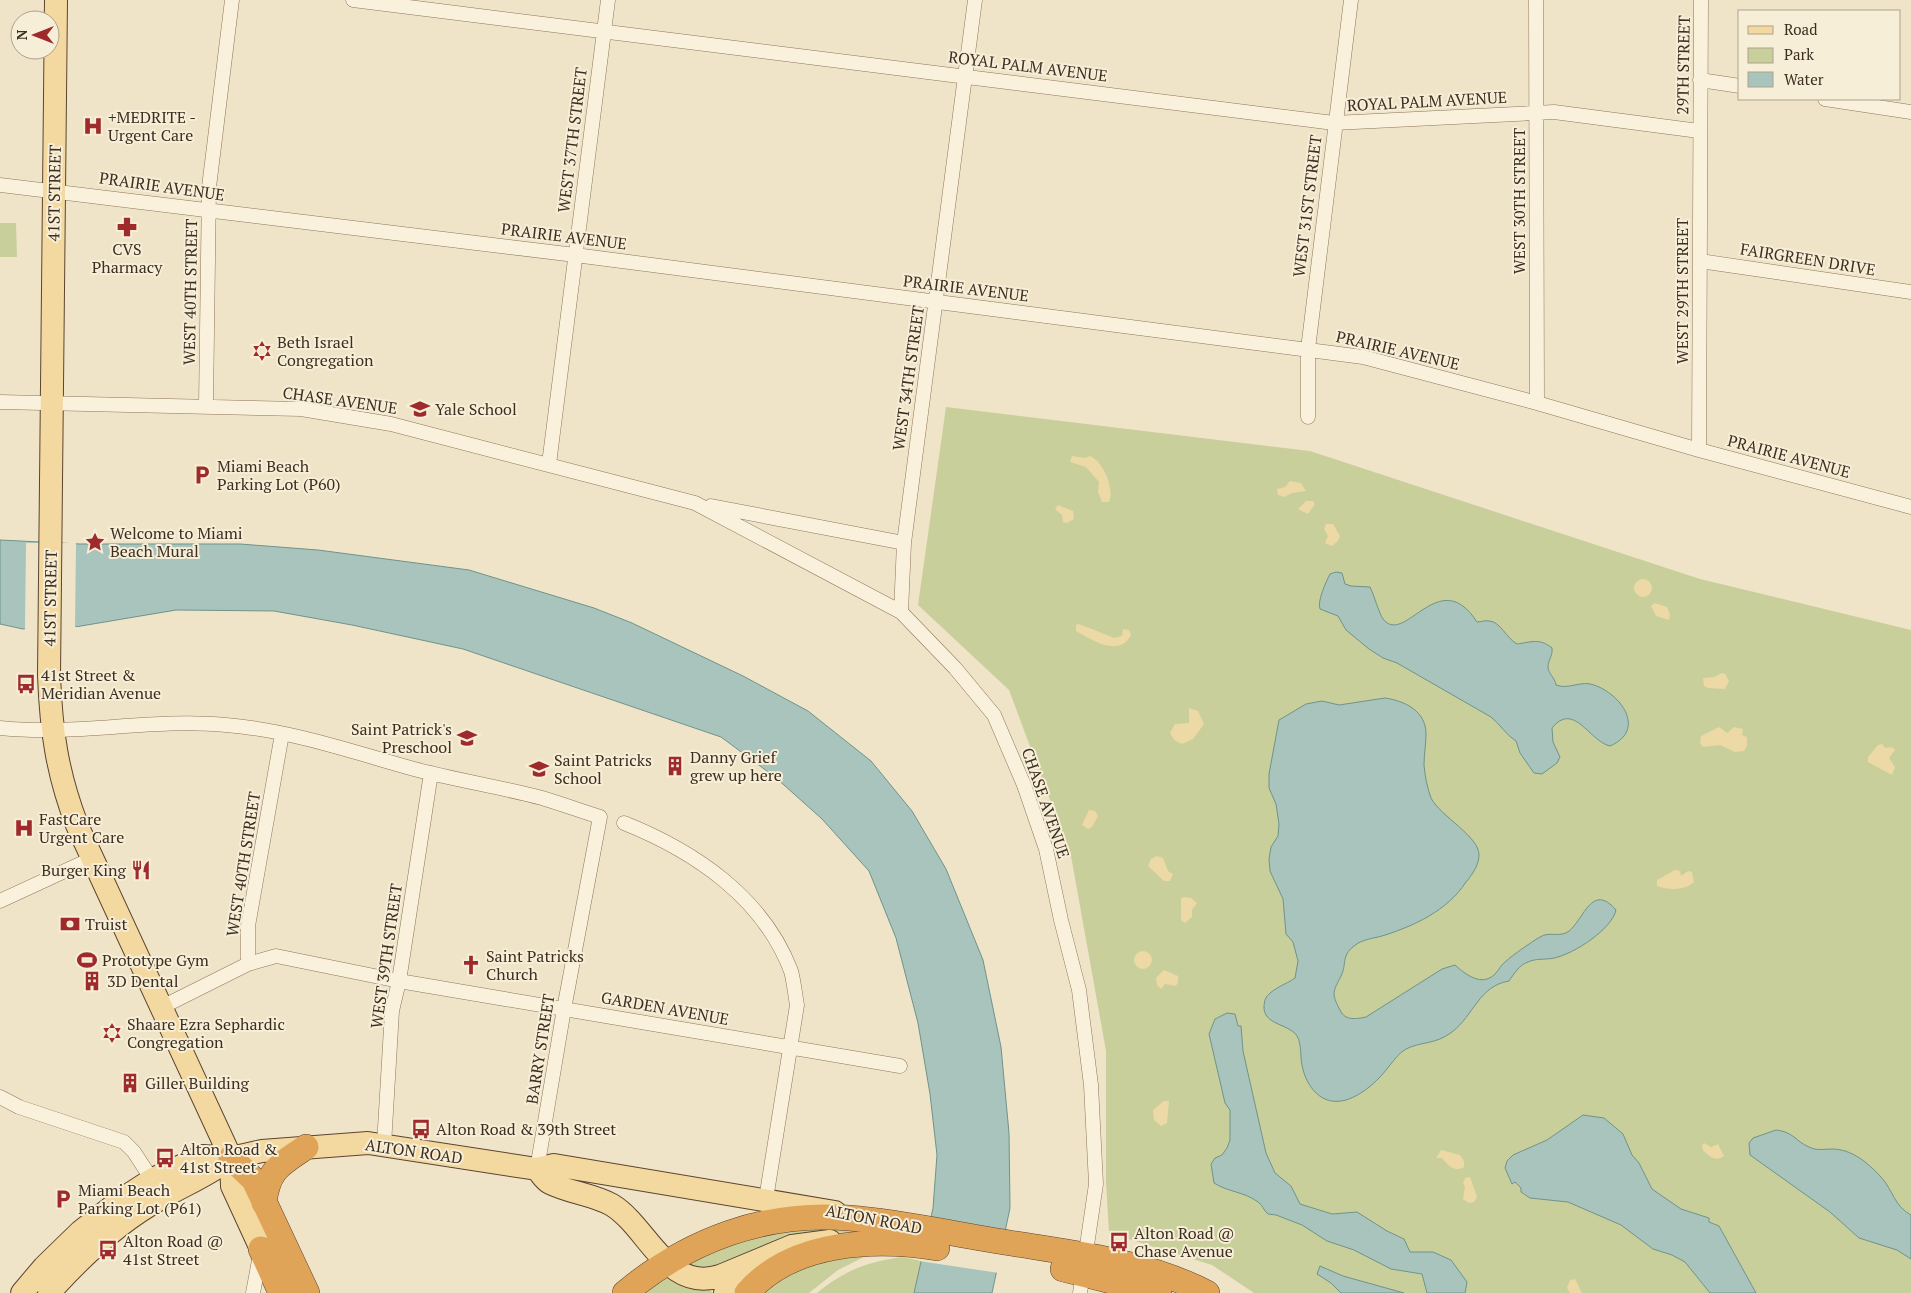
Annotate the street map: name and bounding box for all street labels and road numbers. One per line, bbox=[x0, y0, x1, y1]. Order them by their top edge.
street label: 29TH STREET bbox=[1671, 15, 1695, 115]
street label: ROYAL PALM AVENUE bbox=[947, 45, 1109, 87]
street label: WEST 37TH STREET bbox=[552, 66, 592, 214]
street label: ROYAL PALM AVENUE bbox=[1346, 86, 1508, 116]
street label: WEST 30TH STREET bbox=[1508, 128, 1530, 274]
street label: WEST 31ST STREET bbox=[1287, 133, 1327, 278]
street label: 41ST STREET bbox=[42, 144, 66, 241]
street label: PRAIRIE AVENUE bbox=[98, 166, 226, 206]
street label: PRAIRIE AVENUE bbox=[500, 217, 628, 255]
street label: WEST 29TH STREET bbox=[1671, 218, 1693, 364]
street label: WEST 40TH STREET bbox=[178, 219, 202, 365]
street label: FAIRGREEN DRIVE bbox=[1739, 237, 1877, 281]
street label: PRAIRIE AVENUE bbox=[902, 269, 1030, 307]
street label: WEST 34TH STREET bbox=[887, 304, 929, 452]
street label: PRAIRIE AVENUE bbox=[1334, 325, 1462, 375]
street label: CHASE AVENUE bbox=[281, 381, 399, 419]
street label: PRAIRIE AVENUE bbox=[1725, 429, 1853, 483]
street label: 41ST STREET bbox=[38, 549, 62, 646]
street label: CHASE AVENUE bbox=[1017, 745, 1075, 861]
street label: WEST 40TH STREET bbox=[221, 790, 265, 938]
street label: WEST 39TH STREET bbox=[365, 882, 407, 1030]
street label: GARDEN AVENUE bbox=[599, 986, 731, 1030]
street label: BARRY STREET bbox=[520, 992, 560, 1106]
street label: ALTON ROAD bbox=[364, 1133, 464, 1169]
street label: ALTON ROAD bbox=[824, 1199, 924, 1239]

